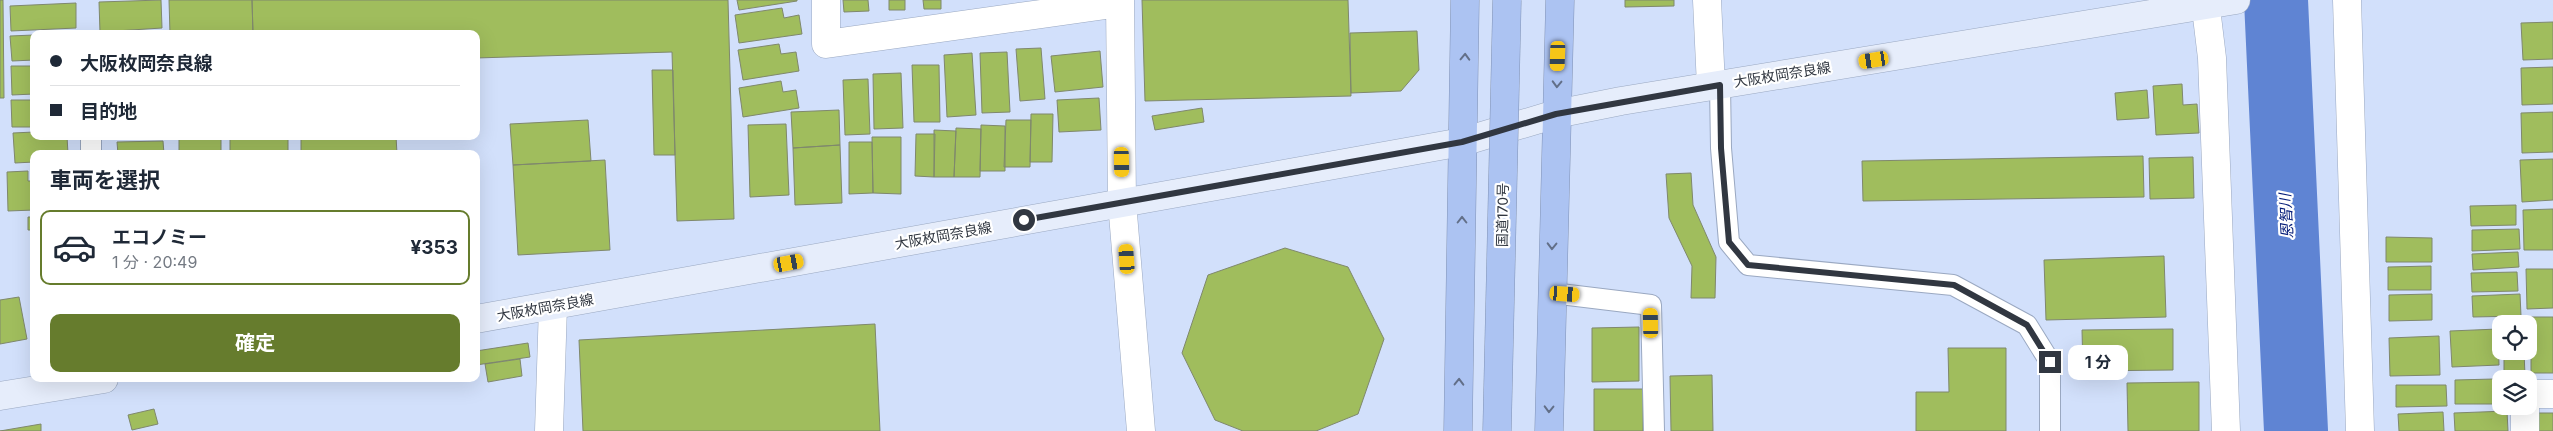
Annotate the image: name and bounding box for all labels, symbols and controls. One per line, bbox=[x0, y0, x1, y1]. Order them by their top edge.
car bbox=[1549, 41, 1566, 71]
car bbox=[1858, 50, 1889, 70]
text: 大阪枚岡奈良線 bbox=[80, 52, 213, 75]
one-way arrow bbox=[1460, 53, 1470, 61]
street label: 大阪枚岡奈良線 bbox=[1732, 58, 1832, 90]
one-way arrow bbox=[1552, 80, 1562, 88]
text: 目的地 bbox=[80, 100, 137, 123]
car bbox=[1114, 147, 1129, 177]
text: 車両を選択 bbox=[50, 167, 160, 193]
street label: 国道170号 bbox=[1493, 183, 1511, 247]
water label: 恩智川 bbox=[2275, 191, 2297, 239]
route start bbox=[1013, 209, 1035, 231]
one-way arrow bbox=[1457, 216, 1467, 224]
street label: 大阪枚岡奈良線 bbox=[893, 218, 993, 252]
icon: car bbox=[52, 225, 97, 270]
text: エコノミー bbox=[112, 226, 207, 249]
text: ¥353 bbox=[410, 236, 458, 259]
one-way arrow bbox=[1547, 242, 1557, 250]
car bbox=[1118, 244, 1135, 274]
text: 1 分 · 20:49 bbox=[112, 252, 197, 272]
car bbox=[772, 253, 805, 273]
car bbox=[1549, 285, 1580, 303]
street label: 大阪枚岡奈良線 bbox=[495, 290, 595, 324]
car bbox=[1643, 308, 1658, 338]
button: 確定 bbox=[50, 314, 460, 372]
map controls bbox=[2492, 315, 2537, 415]
button: locate bbox=[2492, 315, 2537, 360]
callout: 1 分 bbox=[2068, 344, 2128, 380]
route end bbox=[2039, 351, 2061, 373]
text: 1 分 bbox=[2085, 352, 2111, 372]
button: layers bbox=[2492, 370, 2537, 415]
one-way arrow bbox=[1454, 378, 1464, 386]
one-way arrow bbox=[1544, 405, 1554, 413]

